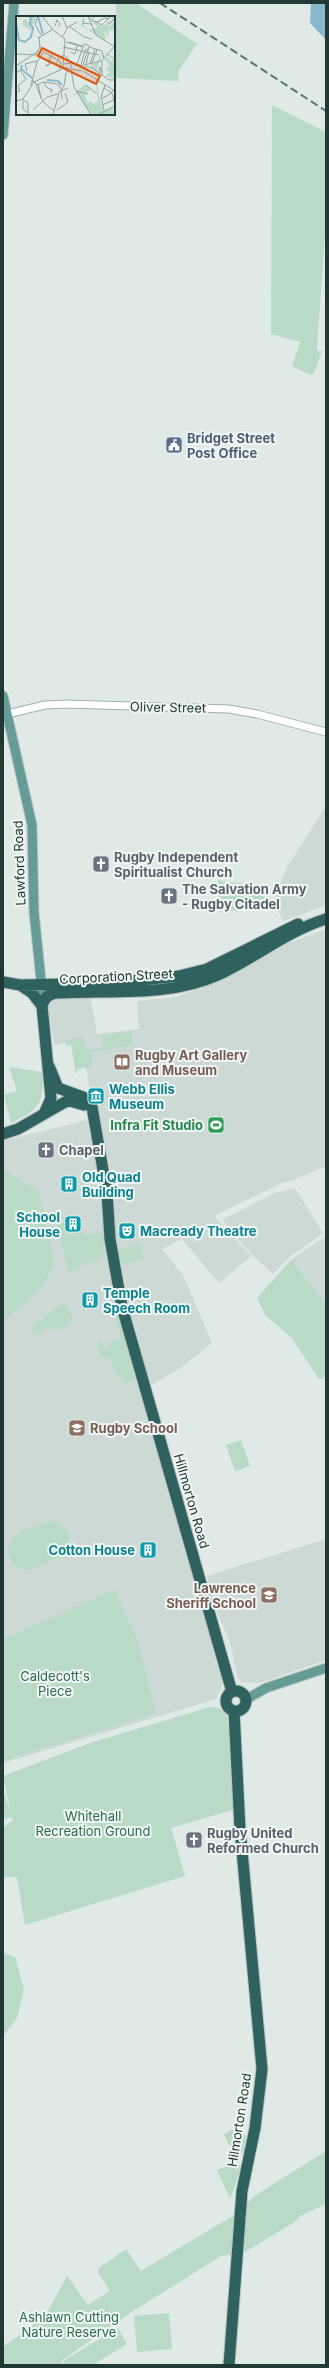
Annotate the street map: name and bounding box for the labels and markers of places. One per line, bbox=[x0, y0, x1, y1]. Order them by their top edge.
place label: Bridget Street Post Office bbox=[187, 430, 275, 461]
public building icon: Bridget Street Post Office bbox=[164, 435, 184, 455]
place label: Rugby Independent Spiritualist Church bbox=[114, 849, 238, 880]
church icon: Rugby Independent Spiritualist Church bbox=[91, 854, 111, 874]
place label: The Salvation Army - Rugby Citadel bbox=[182, 881, 307, 912]
church icon: The Salvation Army - Rugby Citadel bbox=[159, 886, 179, 906]
place label: Rugby Art Gallery and Museum bbox=[135, 1047, 247, 1078]
library icon: Rugby Art Gallery and Museum bbox=[112, 1052, 132, 1072]
place label: Webb Ellis Museum bbox=[109, 1081, 175, 1112]
museum icon: Webb Ellis Museum bbox=[86, 1086, 106, 1106]
sports icon: Infra Fit Studio bbox=[206, 1115, 226, 1135]
place label: Infra Fit Studio bbox=[110, 1117, 203, 1133]
church icon: Chapel bbox=[36, 1140, 56, 1160]
place label: Chapel bbox=[59, 1142, 104, 1158]
place label: Old Quad Building bbox=[82, 1169, 141, 1200]
building icon: Old Quad Building bbox=[59, 1174, 79, 1194]
place label: School House bbox=[16, 1209, 60, 1240]
building icon: School House bbox=[63, 1214, 83, 1234]
theatre icon: Macready Theatre bbox=[117, 1221, 137, 1241]
place label: Macready Theatre bbox=[140, 1223, 257, 1239]
place label: Temple Speech Room bbox=[103, 1285, 190, 1316]
building icon: Temple Speech Room bbox=[80, 1290, 100, 1310]
school or university icon: Rugby School bbox=[67, 1418, 87, 1438]
place label: Rugby School bbox=[90, 1420, 177, 1436]
building icon: Cotton House bbox=[138, 1540, 158, 1560]
place label: Cotton House bbox=[49, 1542, 135, 1558]
place label: Lawrence Sheriff School bbox=[166, 1580, 256, 1611]
school or university icon: Lawrence Sheriff School bbox=[259, 1585, 279, 1605]
place label: Rugby United Reformed Church bbox=[207, 1825, 319, 1856]
church icon: Rugby United Reformed Church bbox=[184, 1830, 204, 1850]

